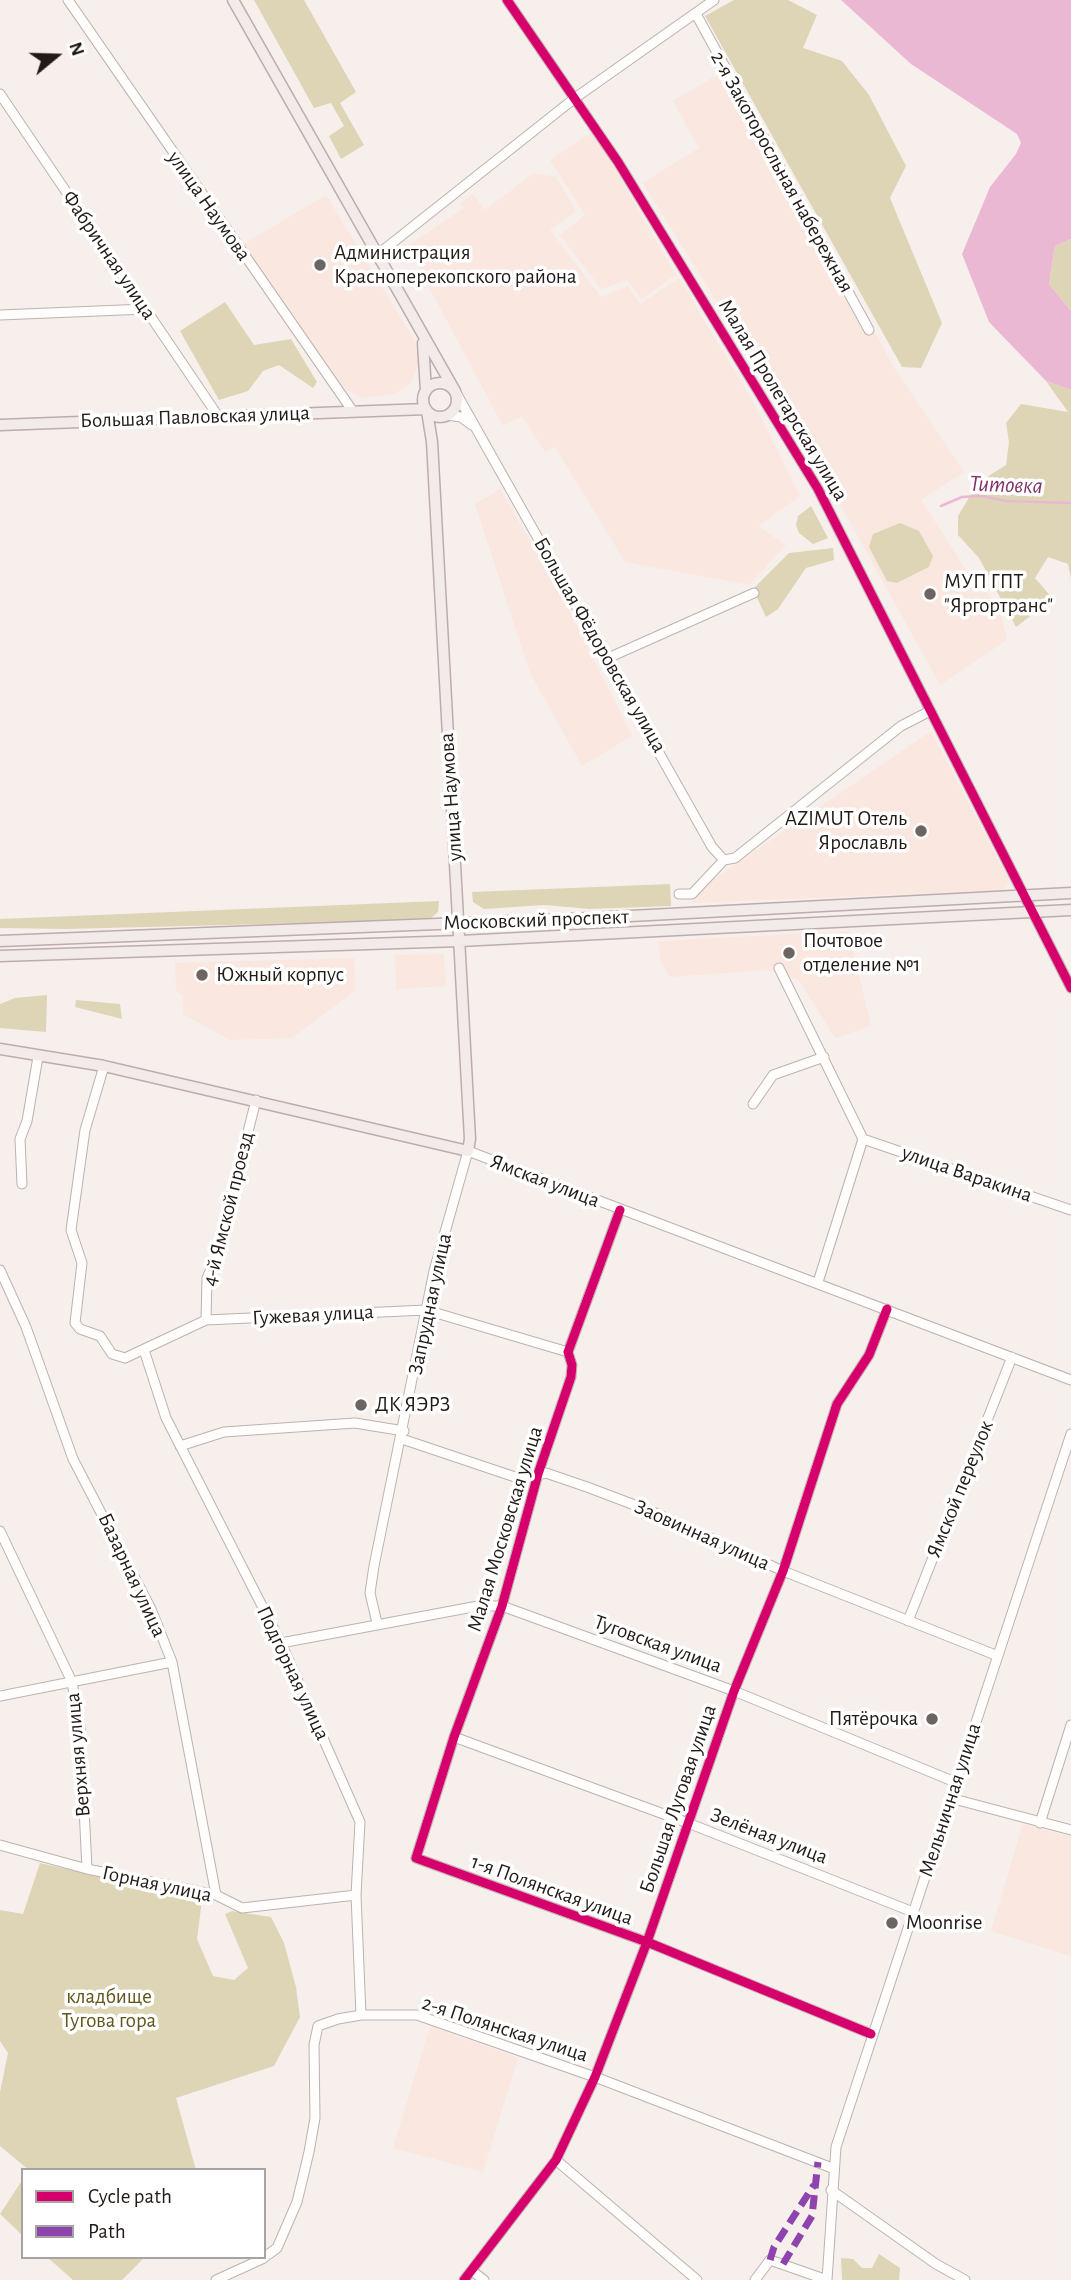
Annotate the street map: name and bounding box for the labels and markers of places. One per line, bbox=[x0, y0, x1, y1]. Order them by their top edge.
place label: Администрация Красноперекопского района bbox=[334, 240, 577, 290]
marker: Администрация Красноперекопского района bbox=[312, 257, 328, 273]
place label: МУП ГПТ "Яргортранс" bbox=[944, 569, 1053, 619]
marker: МУП ГПТ "Яргортранс" bbox=[922, 586, 938, 602]
place label: AZIMUT Отель Ярославль bbox=[785, 806, 907, 856]
marker: AZIMUT Отель Ярославль bbox=[913, 823, 929, 839]
place label: Почтовое отделение №1 bbox=[803, 928, 920, 978]
marker: Почтовое отделение №1 bbox=[781, 945, 797, 961]
place label: Южный корпус bbox=[216, 962, 344, 988]
marker: Южный корпус bbox=[194, 967, 210, 983]
place label: ДК ЯЭРЗ bbox=[375, 1392, 451, 1418]
marker: ДК ЯЭРЗ bbox=[353, 1397, 369, 1413]
place label: Пятёрочка bbox=[829, 1706, 918, 1732]
marker: Пятёрочка bbox=[924, 1711, 940, 1727]
place label: Moonrise bbox=[906, 1910, 983, 1936]
marker: Moonrise bbox=[884, 1915, 900, 1931]

